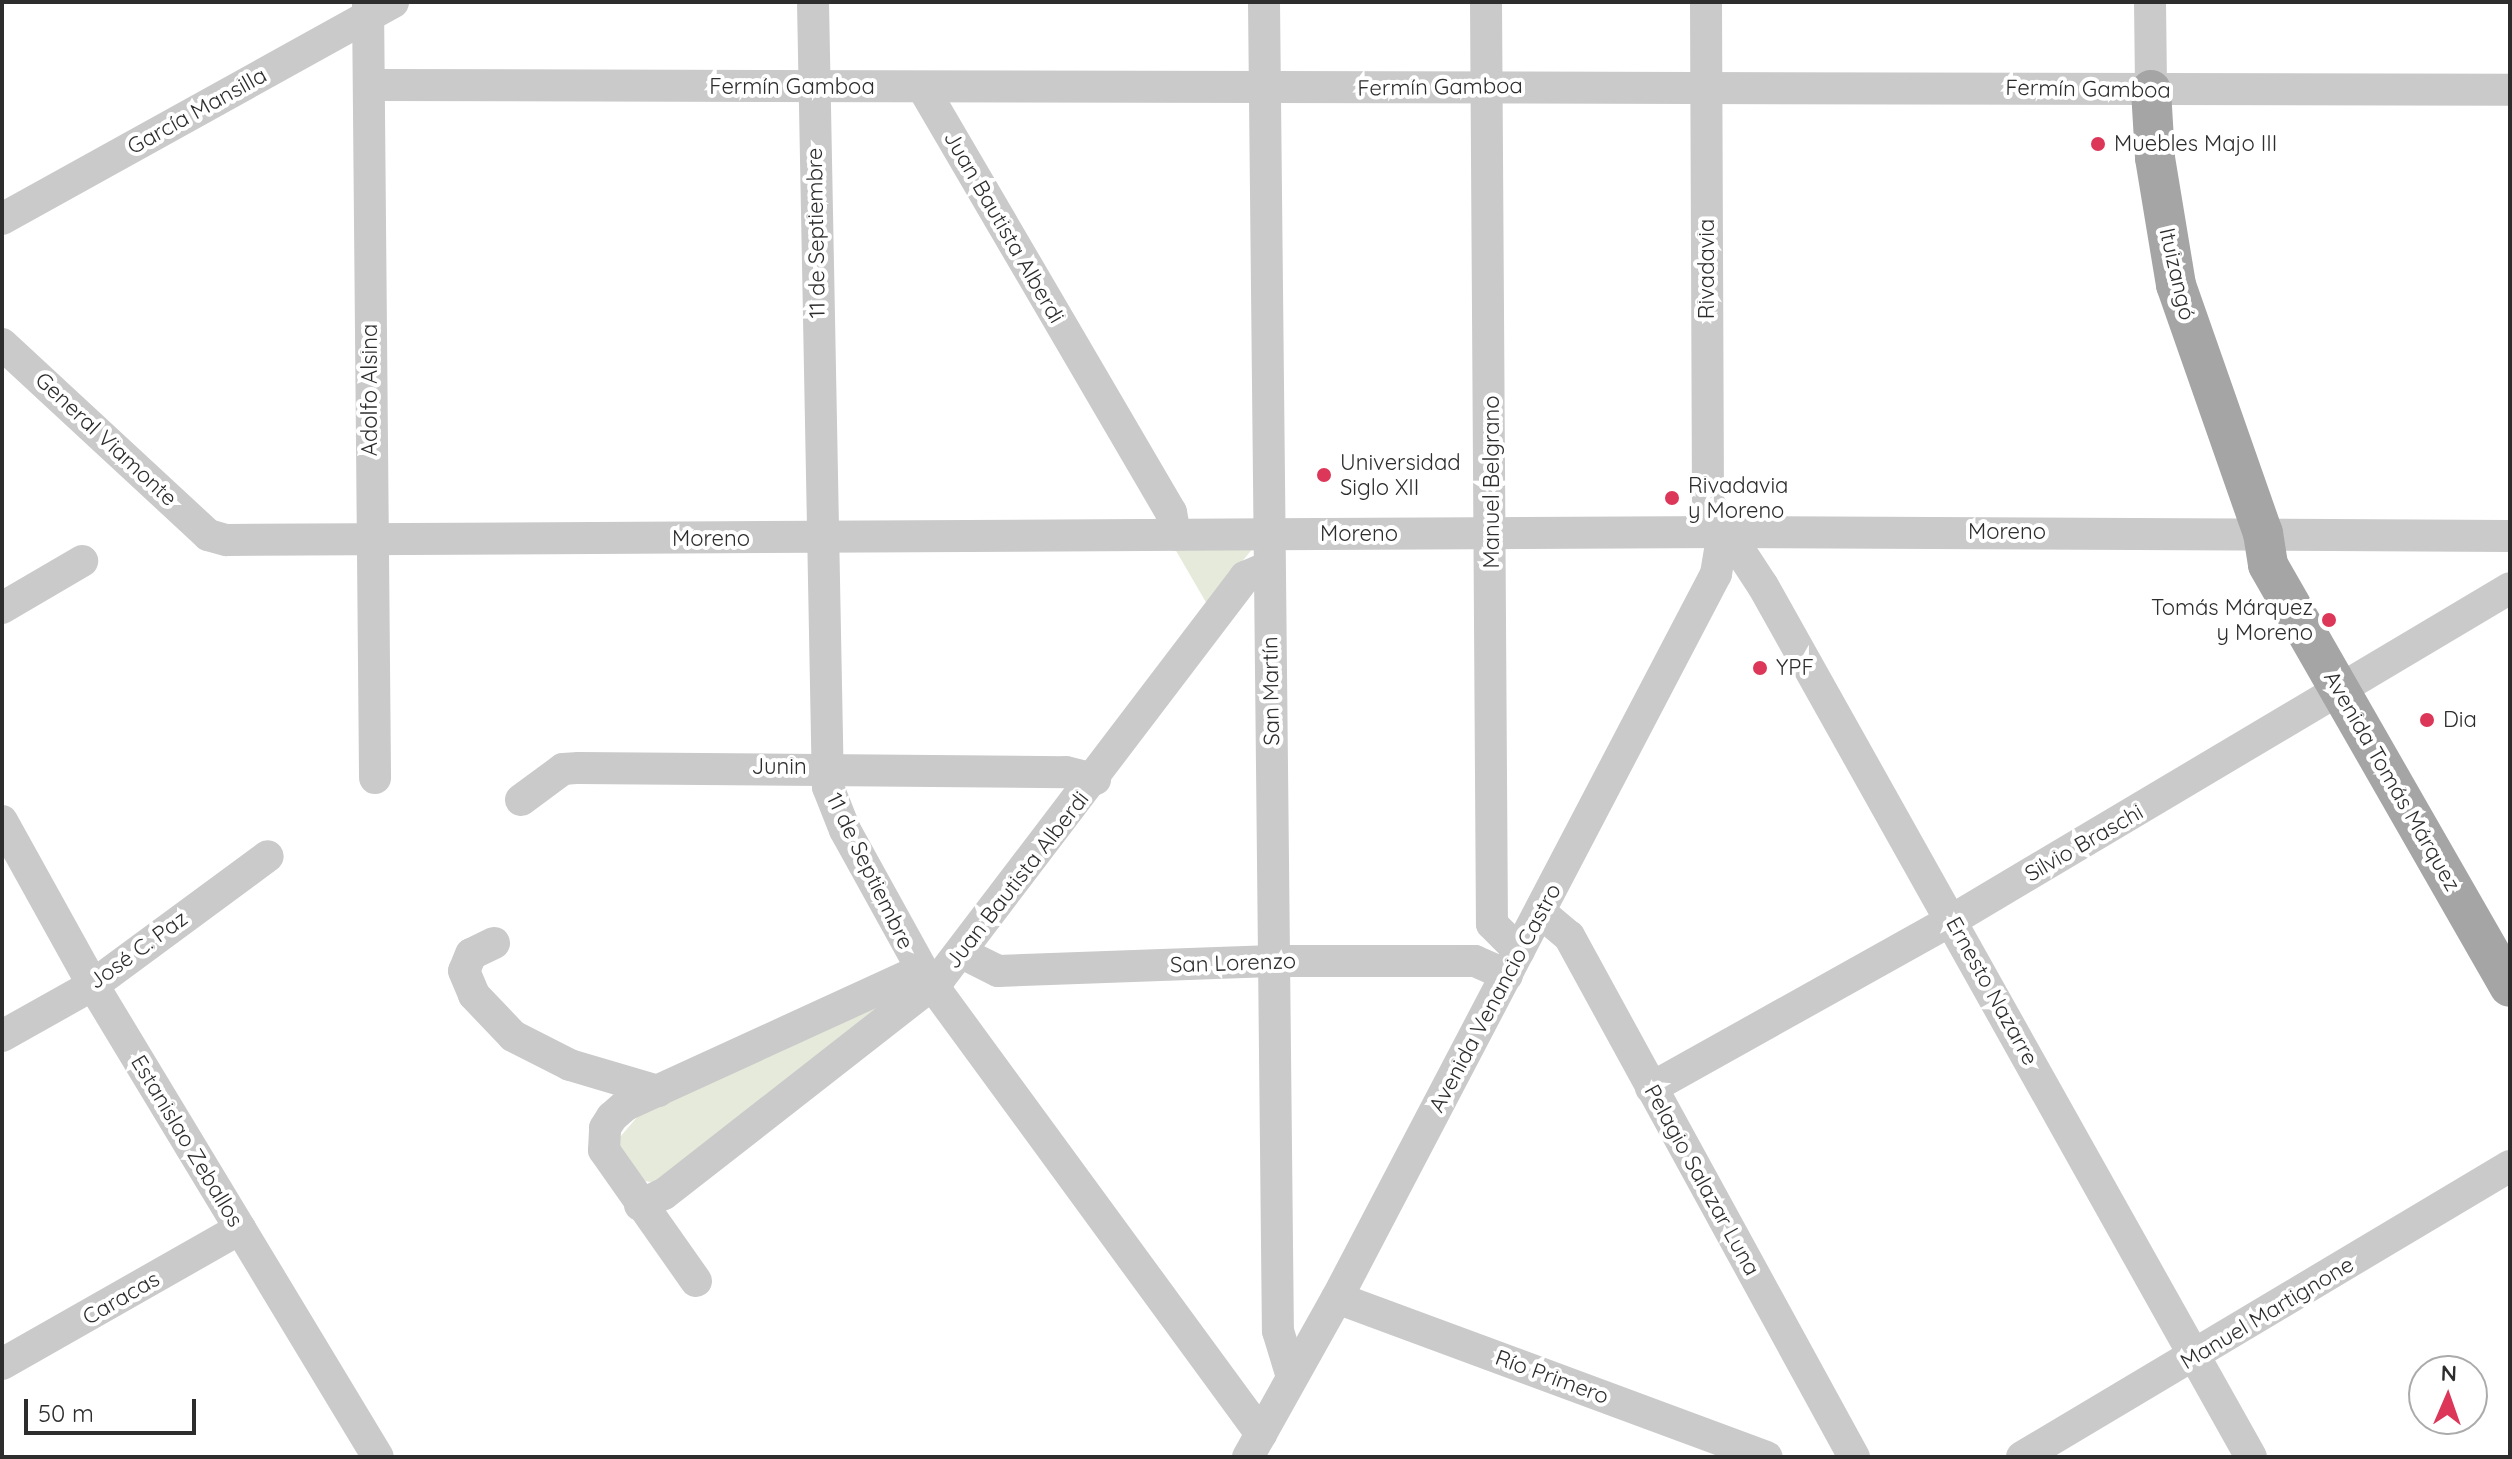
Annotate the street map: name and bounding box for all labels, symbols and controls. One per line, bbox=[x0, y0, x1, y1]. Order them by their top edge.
street label: García Mansilla bbox=[123, 62, 271, 160]
street label: Fermín Gamboa bbox=[1357, 72, 1523, 102]
street label: Fermín Gamboa bbox=[709, 74, 875, 100]
street label: Fermín Gamboa bbox=[2005, 74, 2171, 104]
street label: Juan Bautista Alberdi bbox=[938, 126, 1070, 328]
place label: Muebles Majo III bbox=[2114, 131, 2277, 157]
marker: Muebles Majo III bbox=[2089, 135, 2107, 153]
street label: 11 de Septiembre bbox=[801, 147, 831, 319]
street label: Rivadavia bbox=[1694, 219, 1720, 319]
street label: Ituizangó bbox=[2154, 225, 2200, 323]
street label: Adolfo Alsina bbox=[357, 324, 383, 456]
street label: General Viamonte bbox=[30, 367, 182, 511]
street label: Manuel Belgrano bbox=[1479, 395, 1505, 569]
place label: Universidad Siglo XII bbox=[1340, 449, 1461, 500]
marker: Universidad Siglo XII bbox=[1315, 466, 1333, 484]
place label: Rivadavia y Moreno bbox=[1688, 472, 1788, 524]
marker: Rivadavia y Moreno bbox=[1663, 489, 1681, 507]
street label: Moreno bbox=[1968, 519, 2046, 545]
street label: Moreno bbox=[1320, 521, 1398, 547]
street label: Moreno bbox=[672, 526, 750, 552]
place label: Tomás Márquez y Moreno bbox=[2151, 594, 2313, 646]
marker: Tomás Márquez y Moreno bbox=[2320, 611, 2338, 629]
street label: San Martín bbox=[1257, 636, 1285, 746]
place label: YPF bbox=[1776, 655, 1814, 681]
marker: YPF bbox=[1751, 659, 1769, 677]
street label: Avenida Tomás Márquez bbox=[2318, 666, 2466, 896]
place label: Dia bbox=[2443, 707, 2477, 733]
marker: Dia bbox=[2418, 711, 2436, 729]
street label: Junin bbox=[751, 754, 807, 780]
street label: Juan Bautista Alberdi bbox=[940, 786, 1094, 974]
street label: 11 de Septiembre bbox=[821, 789, 919, 953]
street label: Silvio Braschi bbox=[2020, 799, 2148, 887]
street label: Avenida Venancio Castro bbox=[1423, 879, 1567, 1117]
street label: José C. Paz bbox=[83, 905, 193, 995]
street label: Ernesto Nazarre bbox=[1940, 912, 2044, 1070]
street label: San Lorenzo bbox=[1170, 948, 1296, 978]
street label: Estanislao Zeballos bbox=[125, 1050, 249, 1232]
street label: Pelagio Salazar Luna bbox=[1639, 1080, 1765, 1280]
street label: Manuel Martignone bbox=[2176, 1251, 2358, 1375]
street label: Caracas bbox=[78, 1265, 164, 1331]
street label: Río Primero bbox=[1492, 1344, 1612, 1410]
north arrow bbox=[2408, 1355, 2488, 1435]
text: N bbox=[2440, 1359, 2457, 1387]
scale bar bbox=[28, 1383, 200, 1433]
text: 50 m bbox=[38, 1398, 94, 1428]

